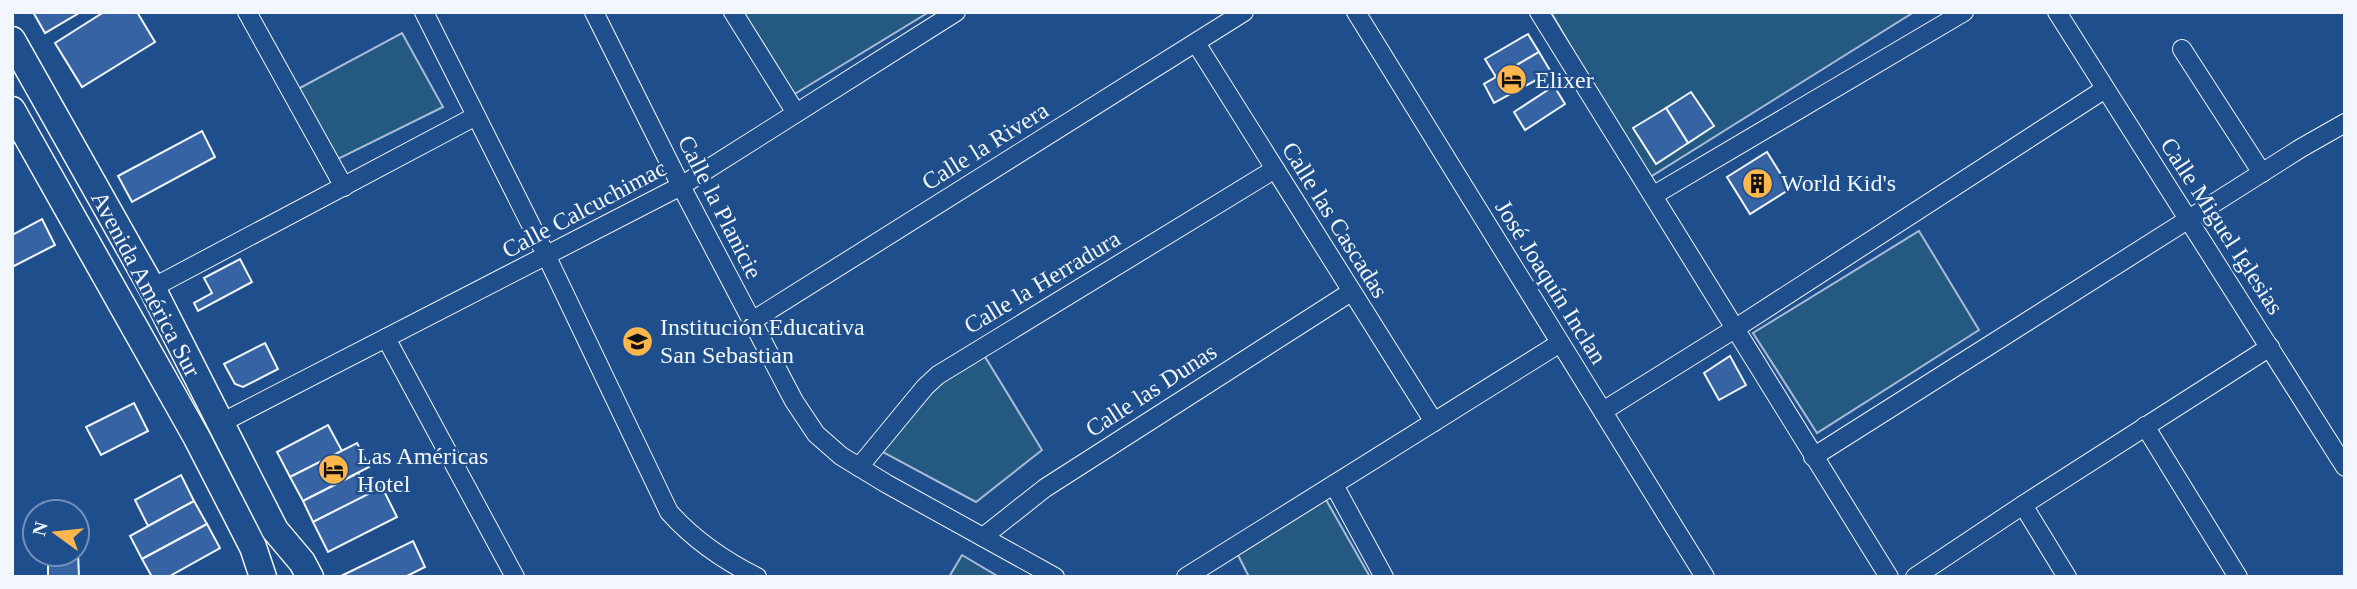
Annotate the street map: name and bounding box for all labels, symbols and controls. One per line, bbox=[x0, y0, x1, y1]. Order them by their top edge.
hotel icon: Elixer bbox=[1495, 63, 1529, 97]
place label: Elixer bbox=[1535, 67, 1594, 93]
street label: Calle la Rivera bbox=[917, 97, 1053, 195]
street label: Calle la Planicie bbox=[673, 131, 767, 283]
street label: Calle Miguel Iglesias bbox=[2155, 133, 2289, 319]
street label: Calle las Cascadas bbox=[1277, 137, 1393, 303]
street label: Calle Calcuchimac bbox=[498, 155, 670, 263]
building icon: World Kid's bbox=[1741, 166, 1775, 200]
place label: World Kid's bbox=[1781, 170, 1896, 196]
street label: Avenida América Sur bbox=[86, 187, 206, 381]
street label: José Joaquín Inclan bbox=[1490, 195, 1612, 369]
street label: Calle la Herradura bbox=[959, 225, 1125, 339]
place label: Institución Educativa San Sebastian bbox=[660, 314, 865, 368]
school or university icon: Institución Educativa San Sebastian bbox=[620, 324, 654, 358]
street label: Calle las Dunas bbox=[1081, 338, 1221, 442]
place label: Las Américas Hotel bbox=[357, 443, 488, 497]
hotel icon: Las Américas Hotel bbox=[317, 453, 351, 487]
north arrow bbox=[21, 498, 91, 568]
text: N bbox=[28, 519, 52, 538]

